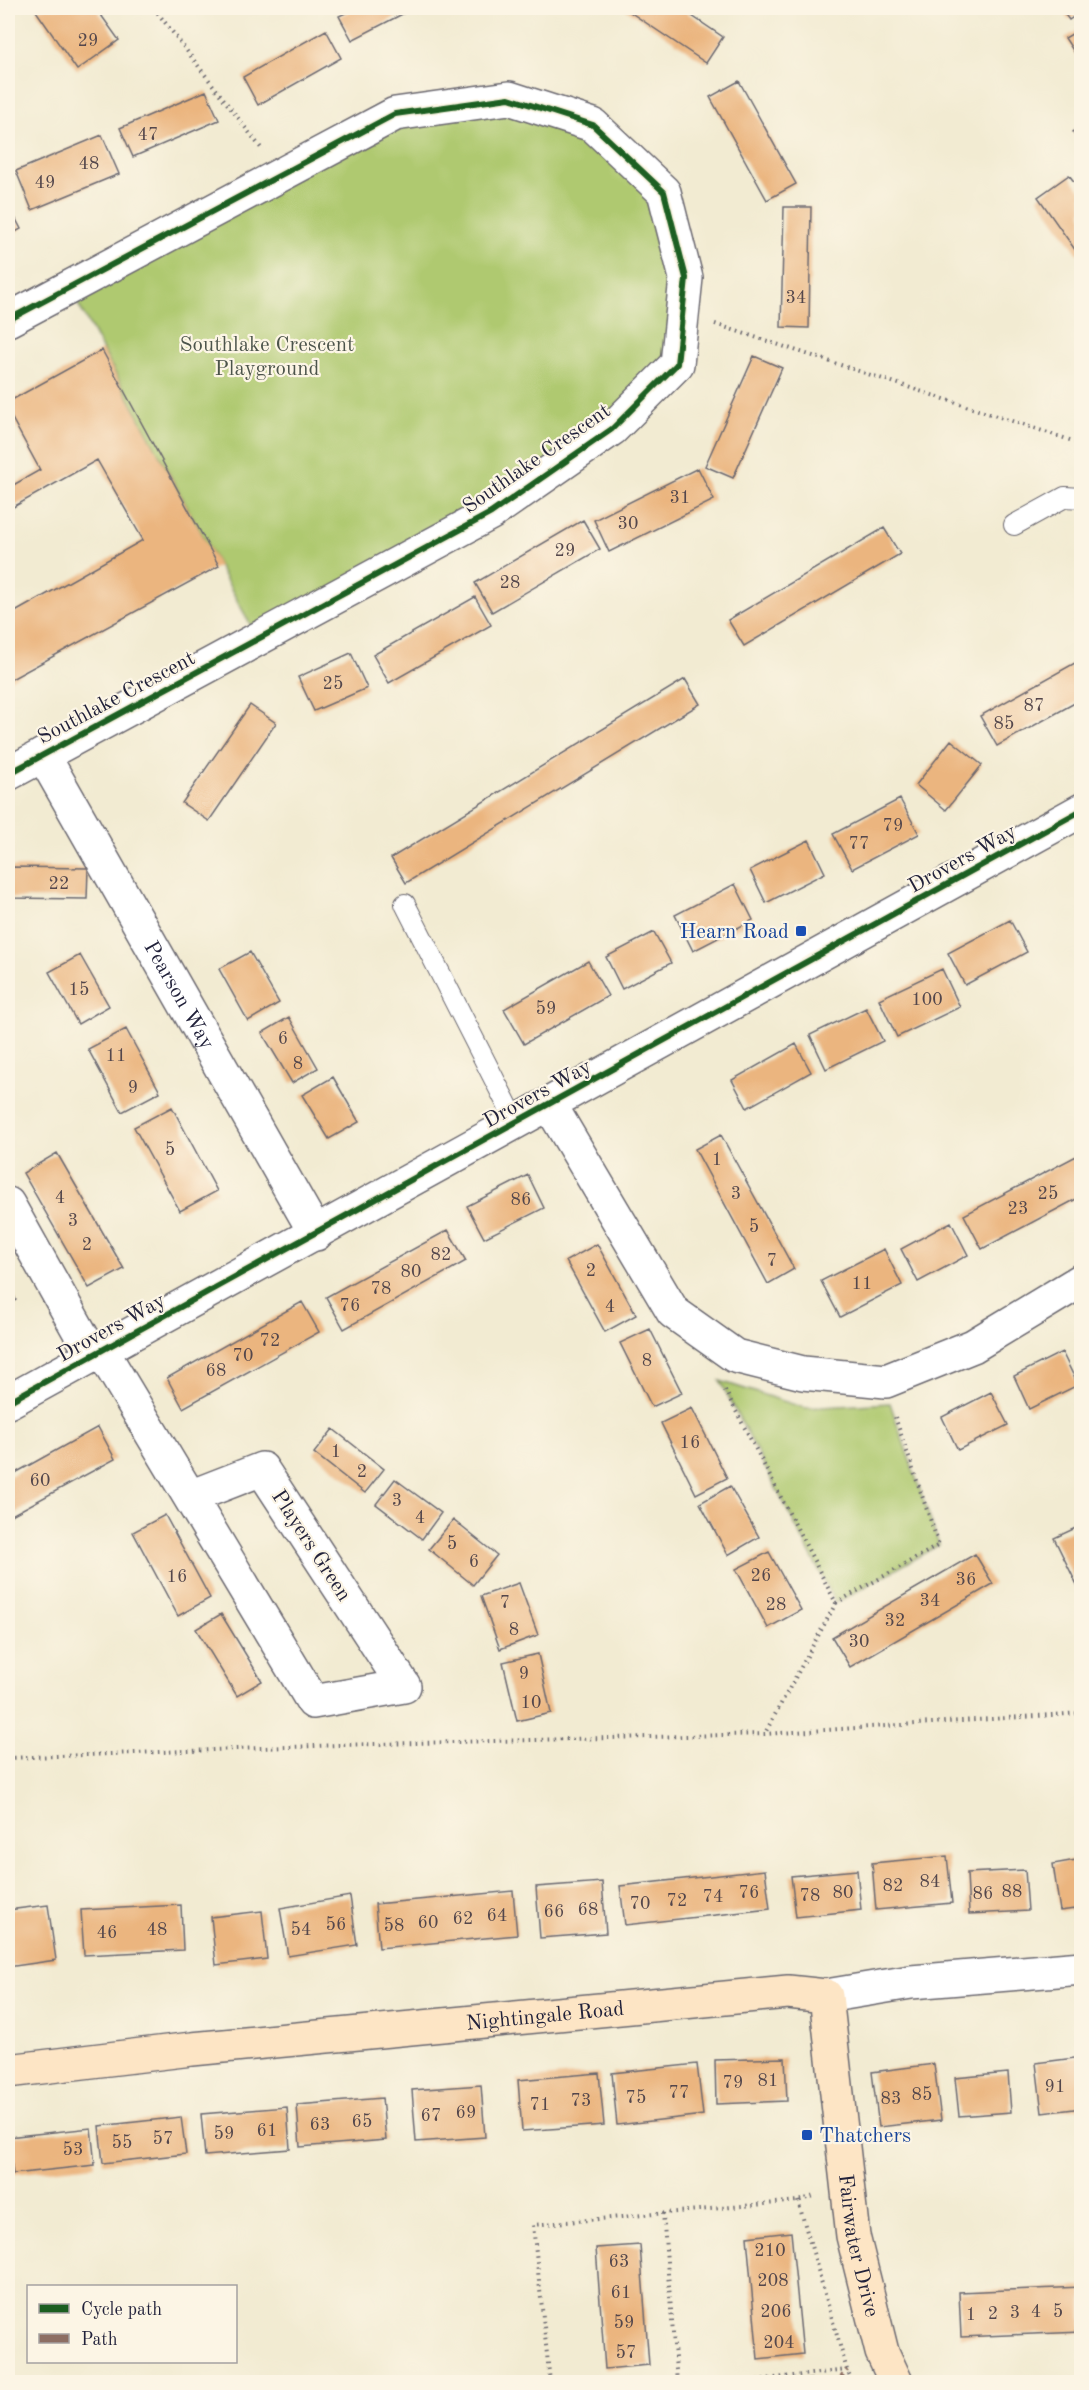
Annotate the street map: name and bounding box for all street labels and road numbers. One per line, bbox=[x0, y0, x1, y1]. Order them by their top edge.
street label: Southlake Crescent bbox=[459, 400, 615, 518]
street label: Southlake Crescent bbox=[35, 648, 199, 749]
street label: Drovers Way bbox=[905, 821, 1020, 898]
street label: Pearson Way bbox=[139, 938, 217, 1053]
street label: Drovers Way bbox=[480, 1056, 595, 1133]
street label: Drovers Way bbox=[54, 1290, 169, 1367]
street label: Players Green bbox=[267, 1487, 354, 1605]
street label: Nightingale Road bbox=[465, 1999, 625, 2035]
street label: Fairwater Drive bbox=[834, 2173, 882, 2319]

